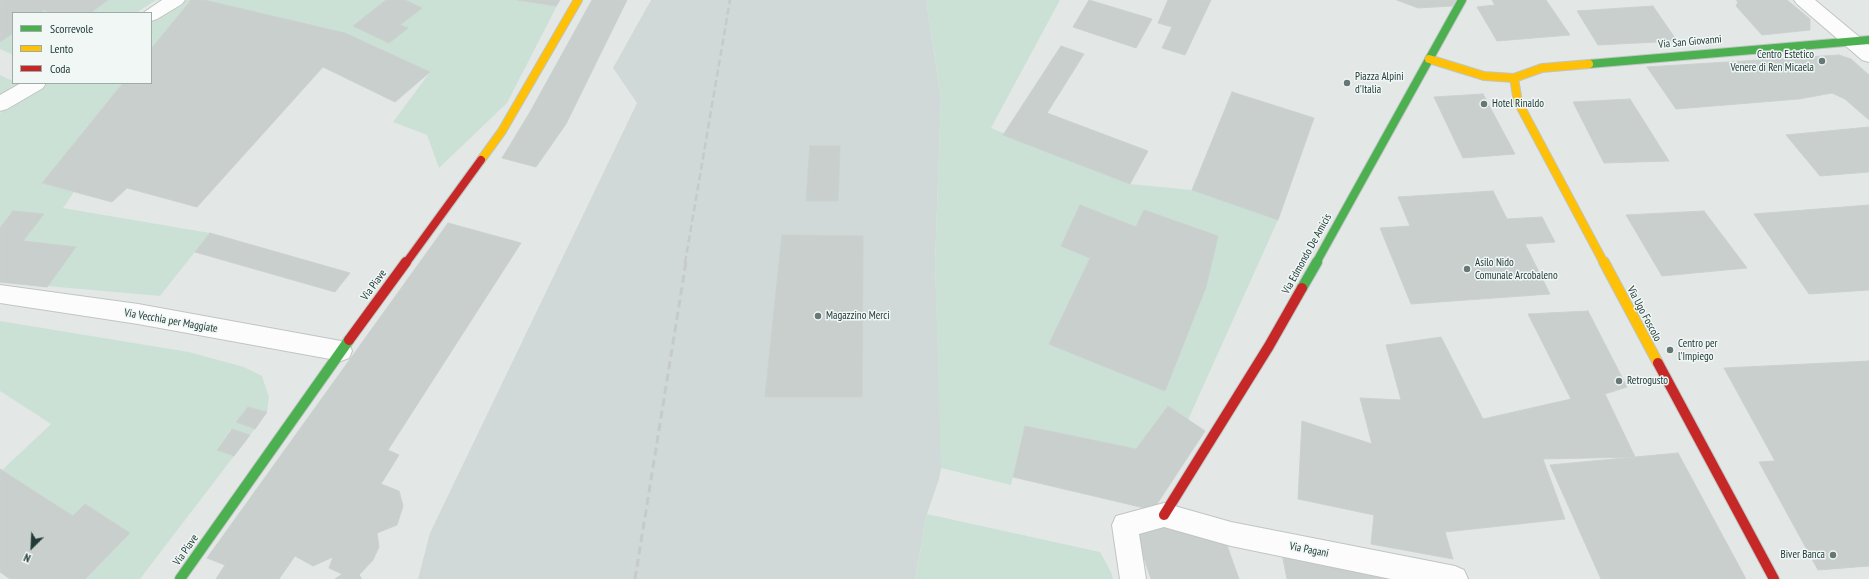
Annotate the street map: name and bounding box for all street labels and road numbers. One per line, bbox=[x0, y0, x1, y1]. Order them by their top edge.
street label: Via San Giovanni bbox=[1658, 33, 1722, 51]
street label: Via Edmondo De Amicis bbox=[1279, 212, 1335, 296]
street label: Via Piave bbox=[358, 267, 390, 303]
street label: Via Ugo Foscolo bbox=[1624, 284, 1664, 344]
street label: Via Vecchia per Maggiate bbox=[123, 306, 219, 336]
street label: Via Piave bbox=[171, 532, 201, 568]
street label: Via Pagani bbox=[1288, 540, 1330, 560]

